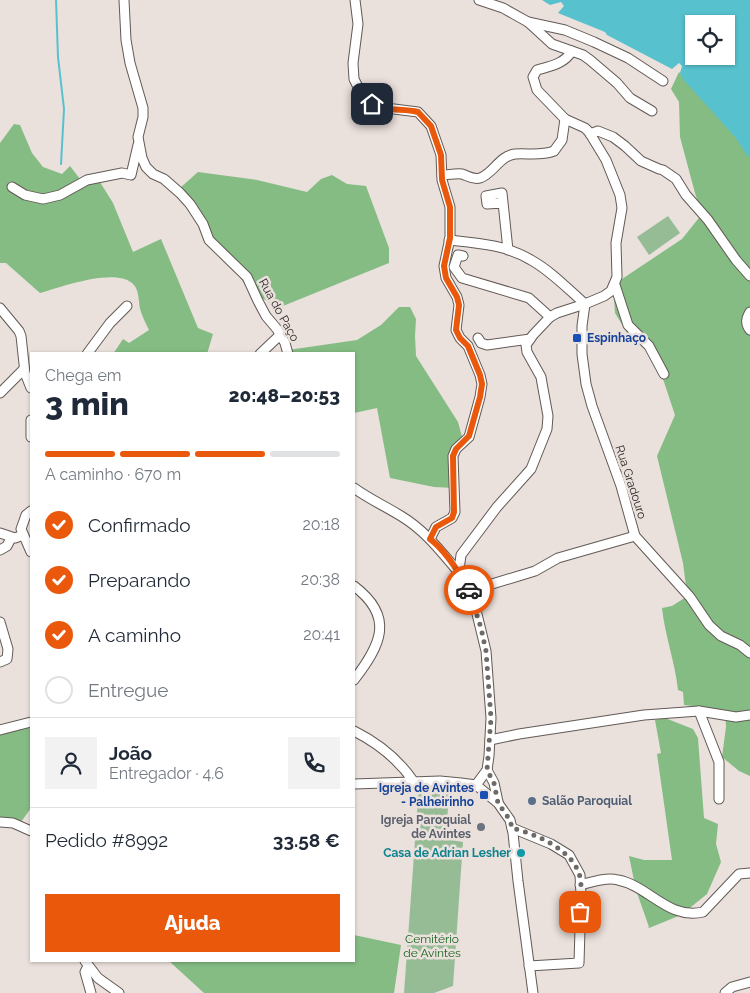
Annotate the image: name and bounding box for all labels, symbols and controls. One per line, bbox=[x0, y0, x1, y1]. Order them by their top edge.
map controls bbox=[685, 15, 735, 65]
button: locate bbox=[685, 15, 735, 65]
pin bbox=[351, 83, 393, 125]
icon: home bbox=[358, 90, 386, 118]
street label: Rua do Paço bbox=[256, 276, 302, 344]
place label: Espinhaço bbox=[587, 331, 646, 345]
marker: Espinhaço bbox=[571, 332, 583, 344]
text: Chega em bbox=[45, 366, 121, 385]
text: 20:48–20:53 bbox=[229, 384, 340, 406]
text: 3 min bbox=[45, 385, 129, 422]
street label: Rua Gradouro bbox=[612, 443, 650, 521]
text: A caminho · 670 m bbox=[45, 465, 181, 484]
icon: check bbox=[45, 511, 73, 539]
text: Confirmado bbox=[88, 514, 191, 536]
text: 20:18 bbox=[303, 515, 340, 534]
courier bbox=[444, 565, 494, 615]
icon: check bbox=[45, 566, 73, 594]
text: Preparando bbox=[88, 569, 191, 591]
text: 20:38 bbox=[301, 570, 340, 589]
icon: car bbox=[455, 576, 483, 604]
icon: check bbox=[45, 621, 73, 649]
text: A caminho bbox=[88, 624, 181, 646]
text: 20:41 bbox=[303, 625, 340, 644]
text: Entregue bbox=[88, 679, 169, 701]
button: person bbox=[45, 737, 97, 789]
button: phone bbox=[288, 737, 340, 789]
text: João bbox=[109, 742, 152, 764]
text: Entregador · 4.6 bbox=[109, 764, 224, 783]
place label: Igreja de Avintes - Palheirinho bbox=[379, 781, 474, 809]
marker: Igreja de Avintes - Palheirinho bbox=[478, 789, 490, 801]
place label: Salão Paroquial bbox=[542, 794, 632, 808]
marker: Salão Paroquial bbox=[526, 795, 538, 807]
place label: Igreja Paroquial de Avintes bbox=[381, 813, 471, 841]
marker: Igreja Paroquial de Avintes bbox=[475, 821, 487, 833]
text: Pedido #8992 bbox=[45, 829, 168, 851]
text: 33.58 € bbox=[273, 829, 340, 851]
place label: Casa de Adrian Lesher bbox=[383, 846, 511, 860]
marker: Casa de Adrian Lesher bbox=[515, 847, 527, 859]
pin bbox=[559, 891, 601, 933]
button: Ajuda bbox=[45, 894, 340, 952]
icon: bag bbox=[566, 898, 594, 926]
park label: Cemitério de Avintes bbox=[403, 932, 461, 960]

